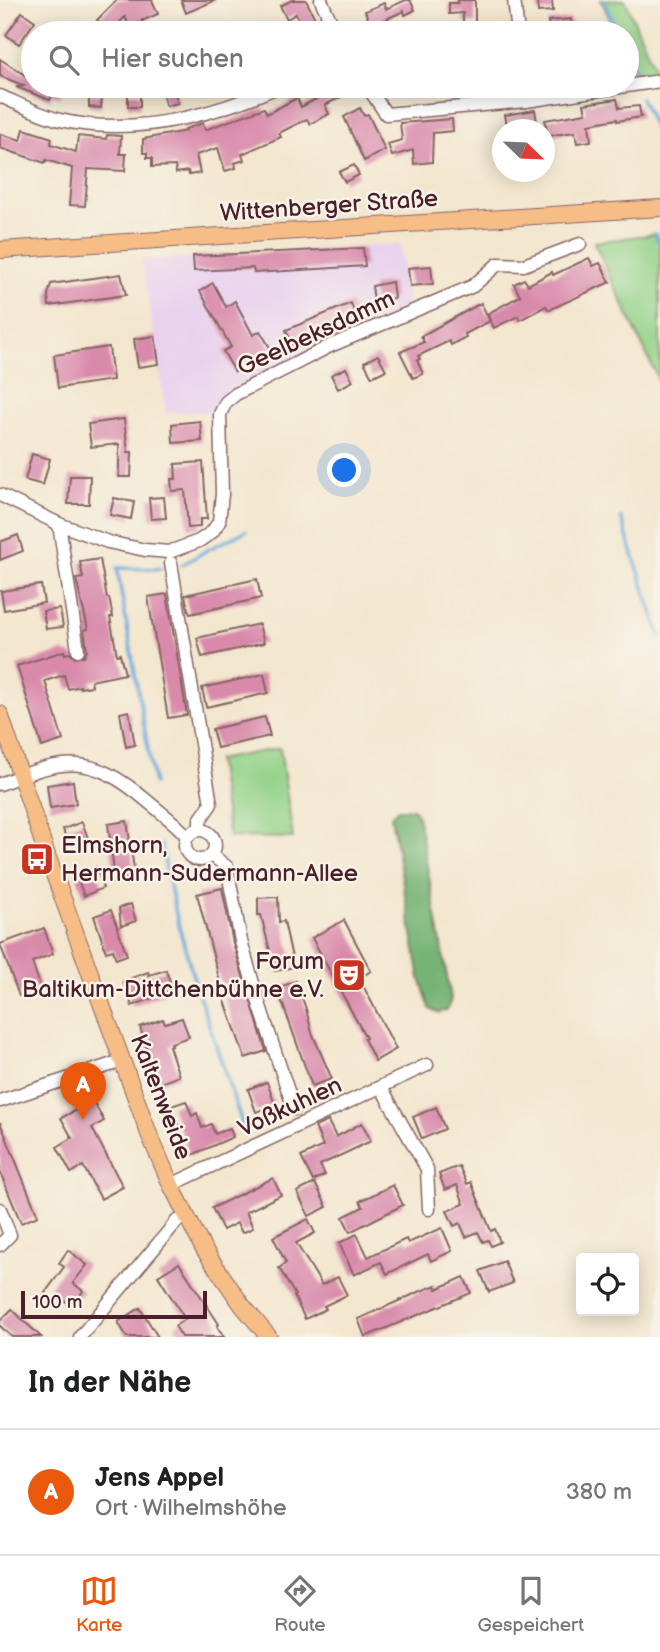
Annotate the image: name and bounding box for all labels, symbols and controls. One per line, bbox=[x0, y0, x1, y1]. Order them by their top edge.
search box bbox=[21, 21, 639, 98]
icon: search bbox=[45, 41, 83, 79]
text: Hier suchen bbox=[101, 44, 244, 75]
north arrow bbox=[492, 119, 555, 182]
street label: Wittenberger Straße bbox=[219, 184, 439, 228]
street label: Geelbeksdamm bbox=[233, 284, 399, 382]
your location bbox=[327, 453, 361, 487]
place label: Elmshorn, Hermann-Sudermann-Allee bbox=[61, 831, 358, 888]
bus stop icon: Elmshorn, Hermann-Sudermann-Allee bbox=[18, 840, 56, 878]
place label: Forum Baltikum-Dittchenbühne e.V. bbox=[22, 947, 324, 1004]
theatre icon: Forum Baltikum-Dittchenbühne e.V. bbox=[330, 956, 368, 994]
street label: Kaltenweide bbox=[124, 1030, 198, 1164]
pin: A bbox=[60, 1062, 106, 1120]
street label: Voßkuhlen bbox=[233, 1070, 347, 1144]
map controls bbox=[576, 1253, 639, 1316]
button: locate bbox=[576, 1253, 639, 1316]
scale bar bbox=[21, 1288, 206, 1320]
text: 100 m bbox=[32, 1291, 83, 1314]
text: In der Nähe bbox=[28, 1365, 191, 1401]
text: Jens Appel bbox=[95, 1463, 224, 1494]
text: A bbox=[44, 1478, 58, 1506]
text: 380 m bbox=[566, 1478, 632, 1506]
text: Ort · Wilhelmshöhe bbox=[95, 1494, 287, 1522]
tab: Karte bbox=[76, 1572, 122, 1637]
tab: Route bbox=[274, 1572, 326, 1637]
tab: Gespeichert bbox=[478, 1572, 584, 1637]

